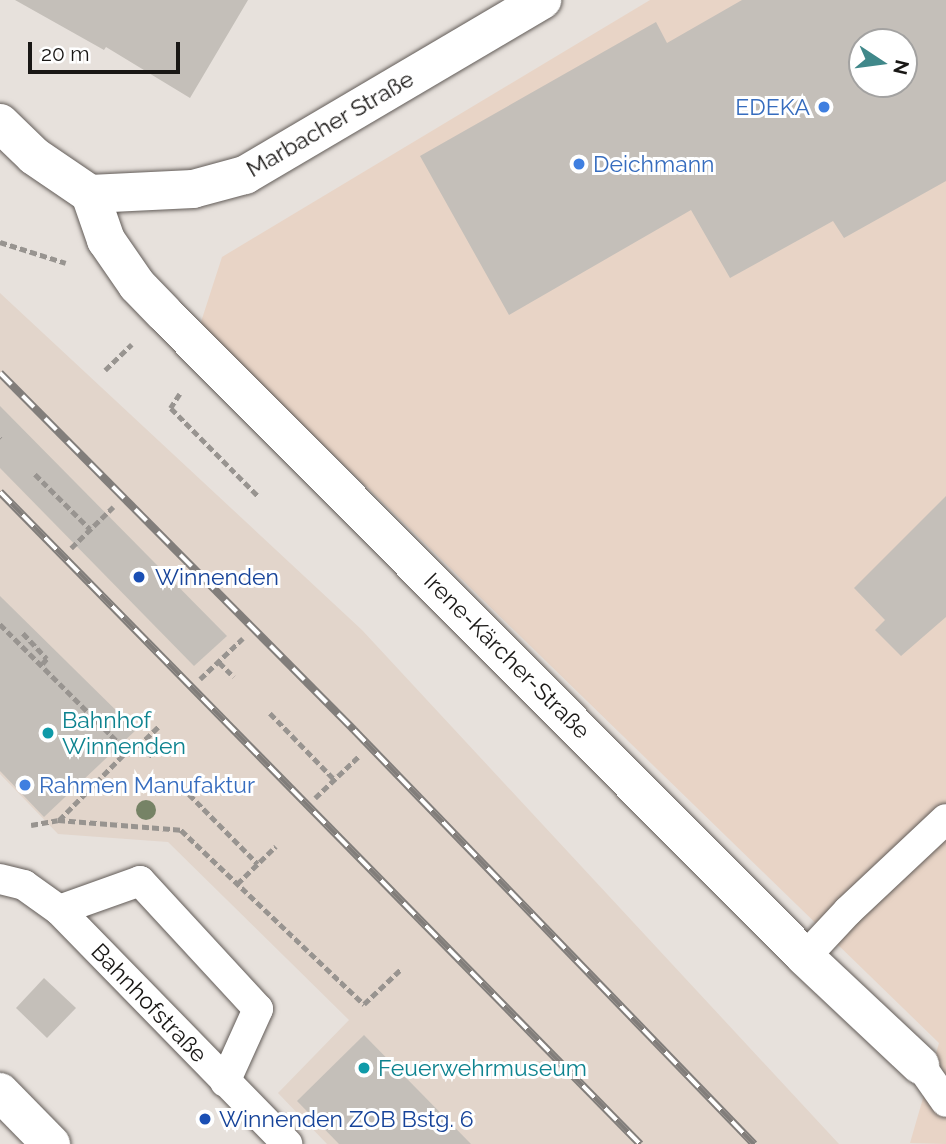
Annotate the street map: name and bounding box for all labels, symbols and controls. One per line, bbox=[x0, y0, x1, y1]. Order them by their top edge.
scale bar bbox=[32, 28, 184, 72]
north arrow bbox=[848, 28, 918, 98]
text: 20 m bbox=[41, 41, 89, 66]
text: N bbox=[889, 58, 914, 77]
street label: Marbacher Straße bbox=[241, 65, 419, 183]
place label: EDEKA bbox=[735, 93, 810, 121]
marker: EDEKA bbox=[816, 99, 832, 115]
place label: Deichmann bbox=[593, 150, 714, 178]
marker: Deichmann bbox=[571, 156, 587, 172]
place label: Winnenden bbox=[155, 563, 279, 591]
marker: Winnenden bbox=[129, 567, 149, 587]
street label: Irene-Kärcher-Straße bbox=[418, 567, 596, 745]
place label: Bahnhof Winnenden bbox=[62, 706, 186, 760]
marker: Bahnhof Winnenden bbox=[40, 725, 56, 741]
place label: Rahmen Manufaktur bbox=[39, 771, 255, 799]
marker: Rahmen Manufaktur bbox=[17, 777, 33, 793]
street label: Bahnhofstraße bbox=[85, 938, 213, 1068]
place label: Feuerwehrmuseum bbox=[378, 1054, 587, 1082]
marker: Feuerwehrmuseum bbox=[356, 1060, 372, 1076]
place label: Winnenden ZOB Bstg. 6 bbox=[219, 1105, 474, 1133]
marker: Winnenden ZOB Bstg. 6 bbox=[197, 1111, 213, 1127]

